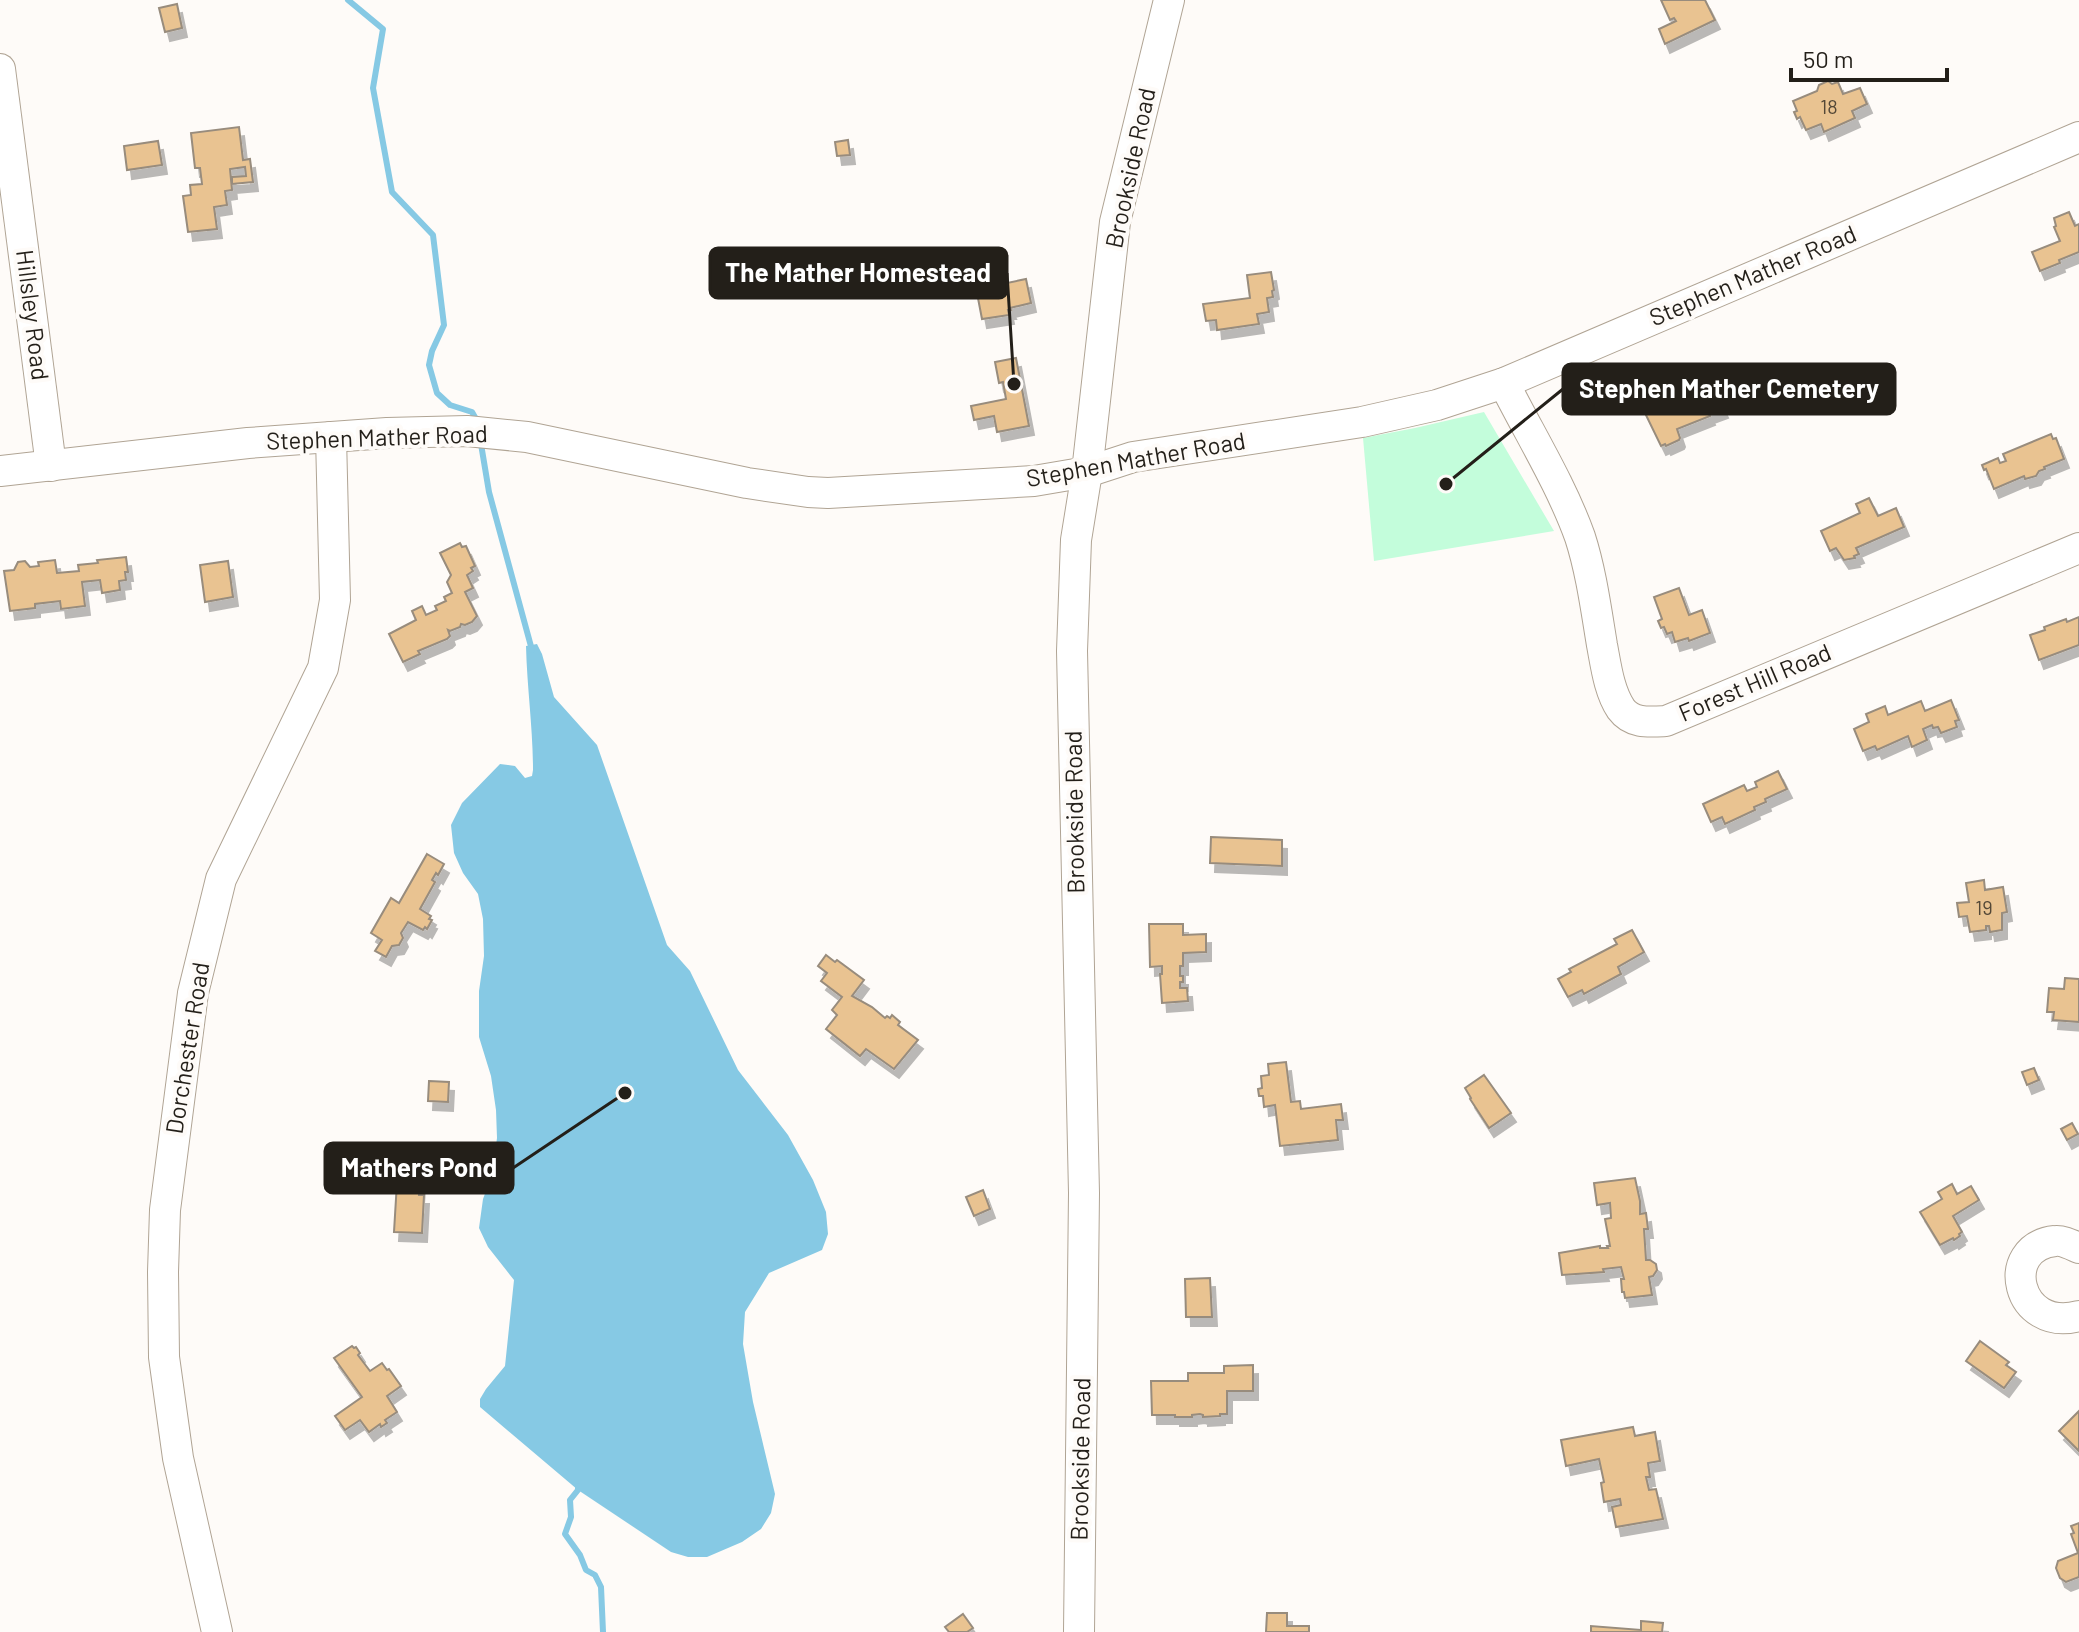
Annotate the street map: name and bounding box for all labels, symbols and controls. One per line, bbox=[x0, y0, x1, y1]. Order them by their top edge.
scale bar bbox=[1791, 32, 1947, 82]
text: 50 m bbox=[1803, 44, 1854, 73]
street label: Brookside Road bbox=[1098, 85, 1161, 251]
house number: 18 bbox=[1820, 94, 1838, 118]
street label: Stephen Mather Road bbox=[1645, 218, 1860, 331]
street label: Hillsley Road bbox=[11, 248, 56, 382]
callout: The Mather Homestead bbox=[710, 248, 1007, 298]
text: The Mather Homestead bbox=[725, 256, 991, 287]
callout: Stephen Mather Cemetery bbox=[1563, 364, 1895, 414]
text: Stephen Mather Cemetery bbox=[1579, 372, 1879, 403]
street label: Stephen Mather Road bbox=[266, 418, 488, 455]
street label: Stephen Mather Road bbox=[1024, 425, 1248, 492]
street label: Forest Hill Road bbox=[1674, 636, 1835, 727]
street label: Brookside Road bbox=[1058, 730, 1089, 894]
house number: 19 bbox=[1975, 895, 1993, 919]
street label: Dorchester Road bbox=[159, 960, 214, 1136]
callout: Mathers Pond bbox=[325, 1143, 513, 1193]
text: Mathers Pond bbox=[341, 1151, 497, 1182]
street label: Brookside Road bbox=[1064, 1377, 1095, 1541]

